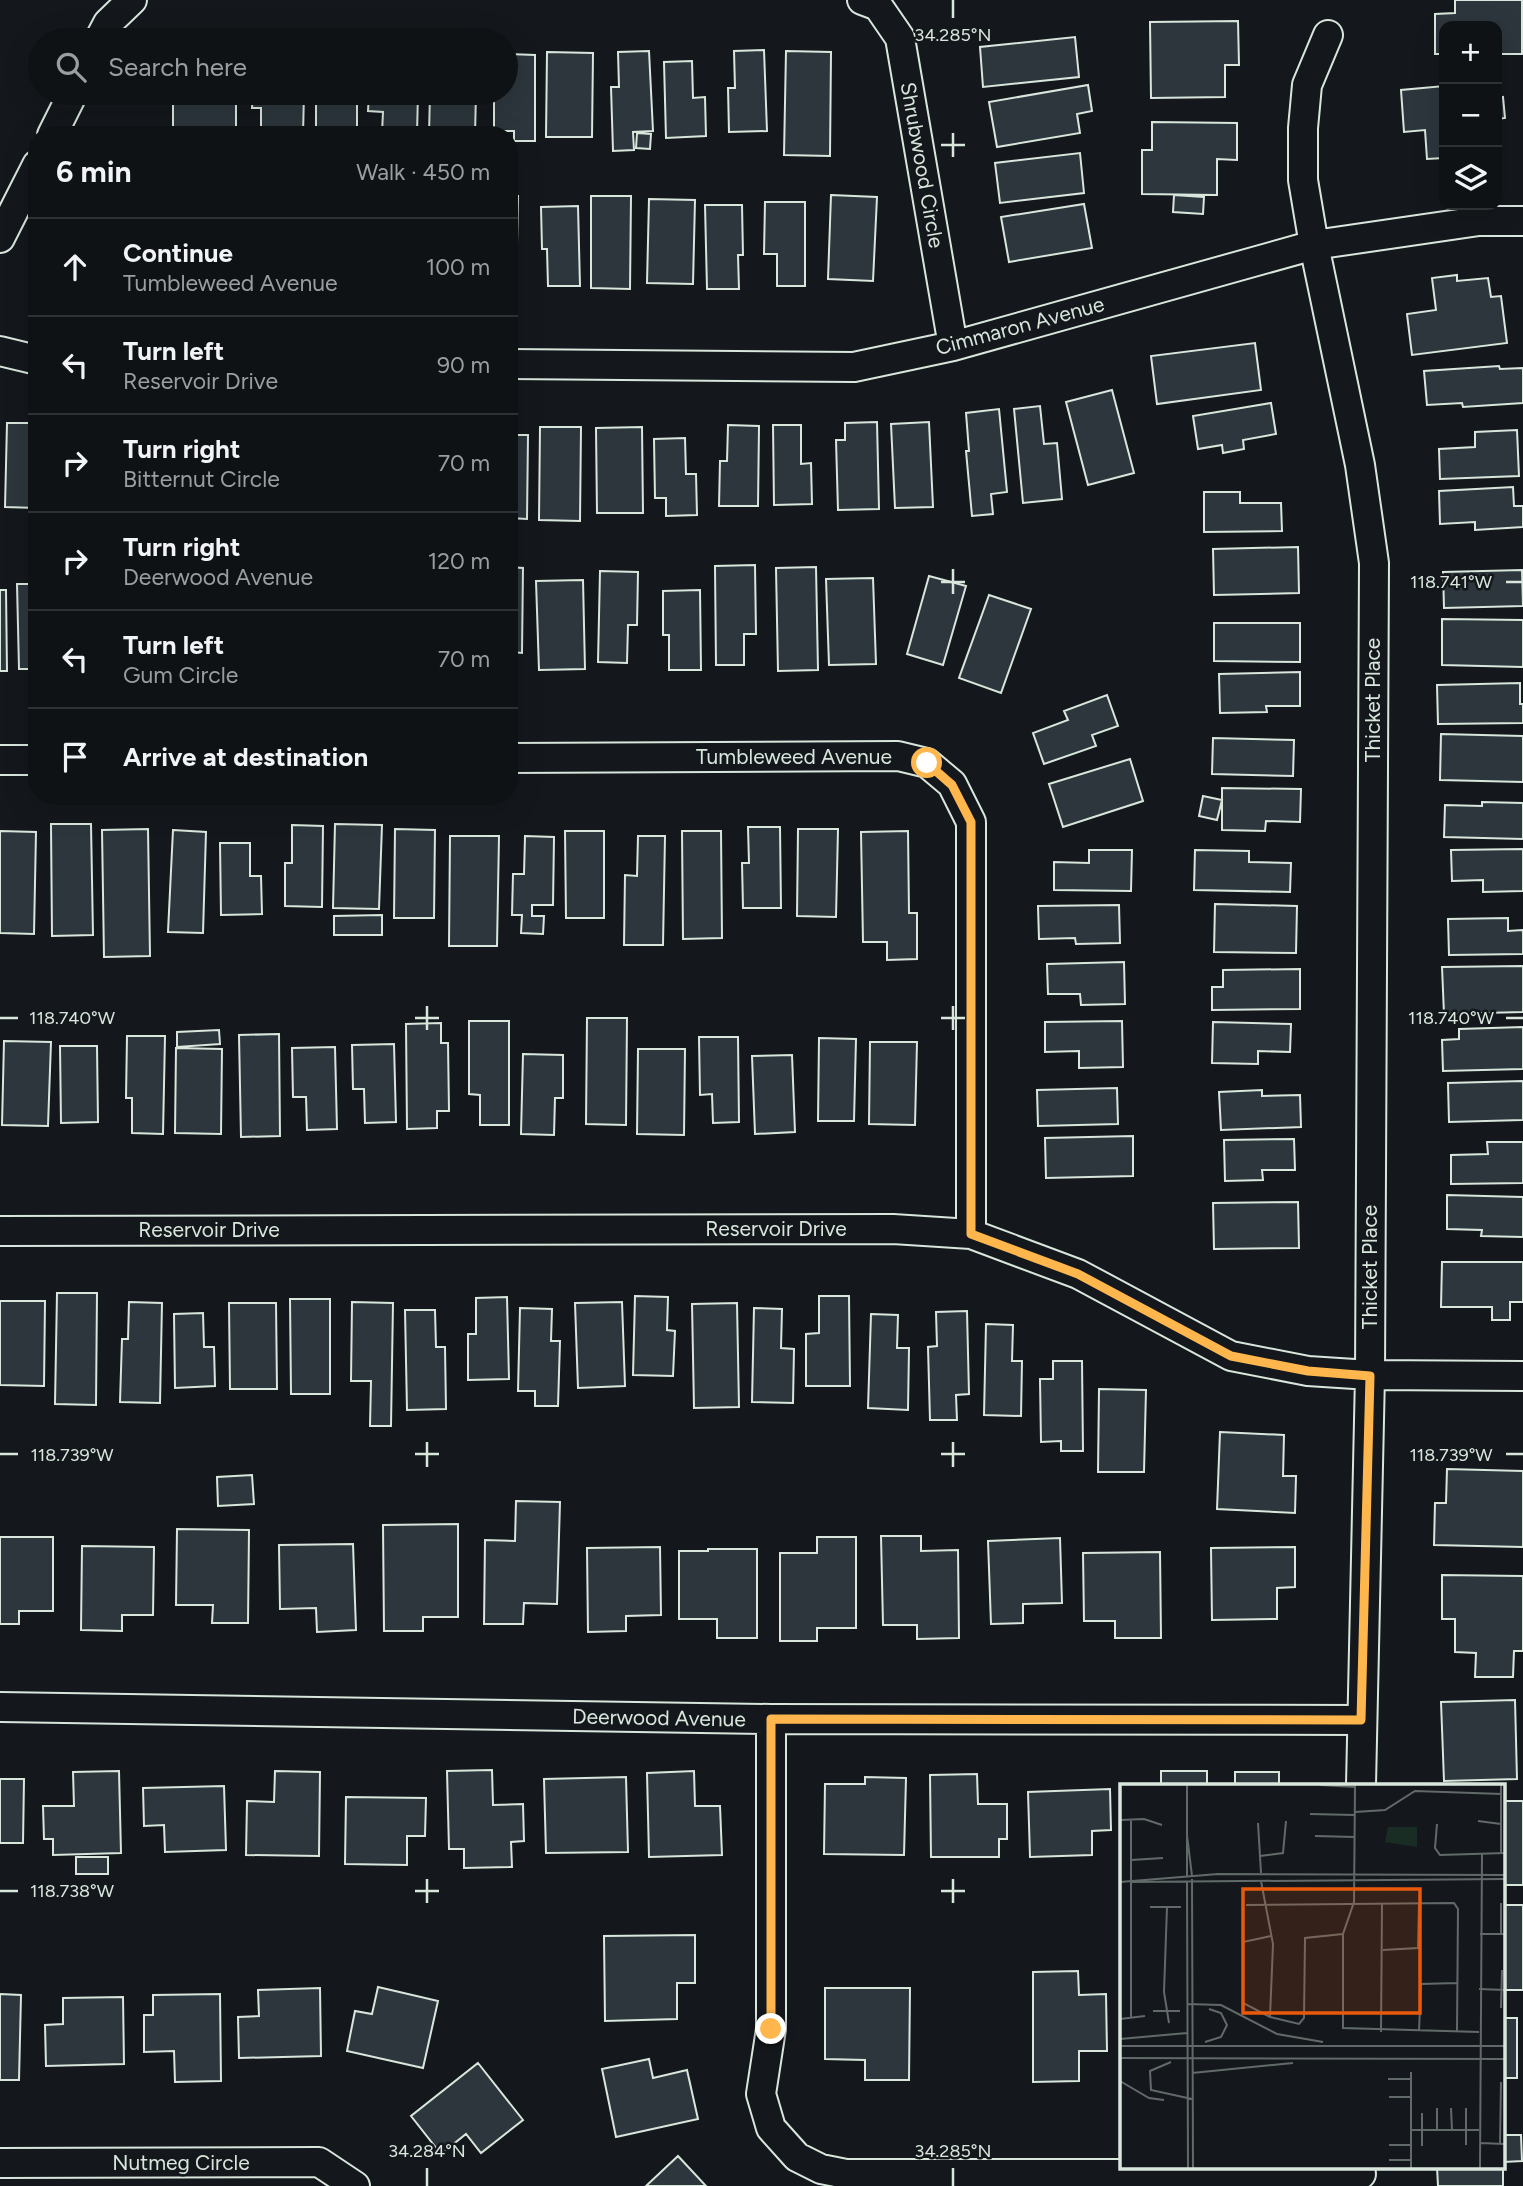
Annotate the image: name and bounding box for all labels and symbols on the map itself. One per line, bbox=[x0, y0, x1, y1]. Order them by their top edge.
text: 34.285°N bbox=[915, 24, 991, 46]
street label: Shrubwood Circle bbox=[896, 80, 949, 250]
street label: Cimmaron Avenue bbox=[933, 291, 1107, 360]
text: 118.741°W bbox=[1410, 571, 1493, 593]
street label: Thicket Place bbox=[1360, 638, 1385, 762]
street label: Tumbleweed Avenue bbox=[696, 744, 892, 769]
route start bbox=[911, 747, 942, 778]
text: 118.740°W bbox=[29, 1007, 116, 1029]
text: 118.740°W bbox=[1408, 1007, 1495, 1029]
street label: Thicket Place bbox=[1357, 1205, 1382, 1329]
street label: Reservoir Drive bbox=[705, 1216, 847, 1241]
street label: Reservoir Drive bbox=[138, 1217, 280, 1242]
text: 118.739°W bbox=[30, 1444, 114, 1466]
text: 118.739°W bbox=[1409, 1444, 1493, 1466]
street label: Deerwood Avenue bbox=[572, 1703, 746, 1732]
inset map bbox=[1120, 1784, 1506, 2168]
text: 118.738°W bbox=[30, 1880, 115, 1902]
route end bbox=[755, 2013, 786, 2044]
text: 34.284°N bbox=[388, 2140, 466, 2162]
text: 34.285°N bbox=[915, 2140, 991, 2162]
street label: Nutmeg Circle bbox=[112, 2150, 250, 2175]

